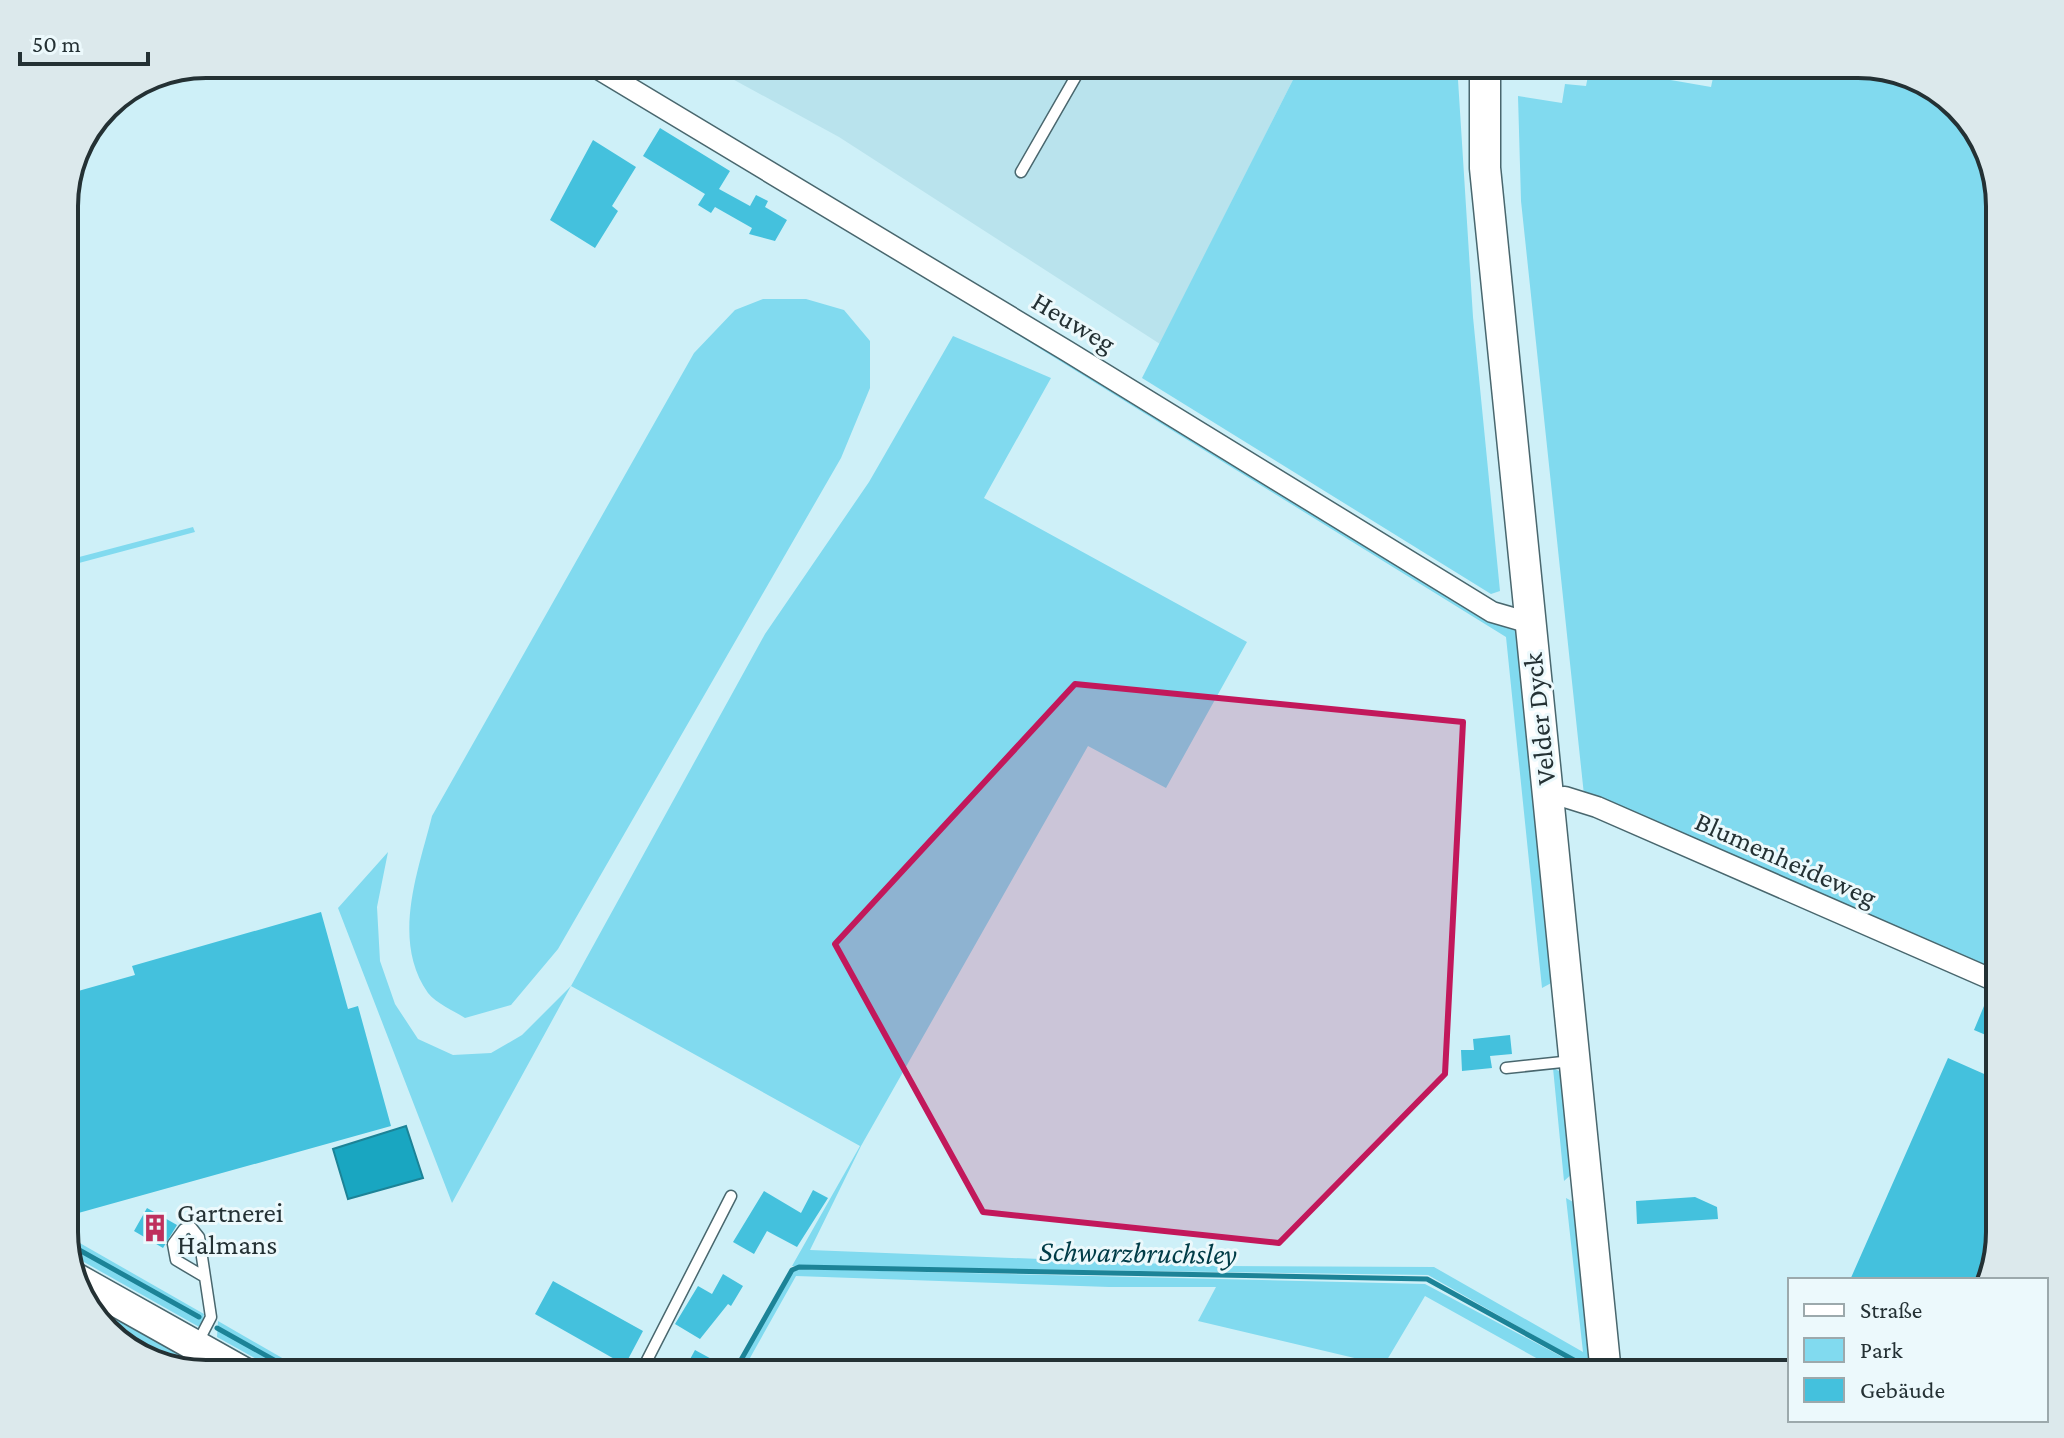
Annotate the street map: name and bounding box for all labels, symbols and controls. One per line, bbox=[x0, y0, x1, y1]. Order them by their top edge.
scale bar bbox=[20, 16, 148, 66]
text: 50 m bbox=[32, 30, 81, 57]
street label: Heuweg bbox=[1027, 285, 1122, 359]
street label: Velder Dyck bbox=[1517, 651, 1561, 787]
street label: Blumenheideweg bbox=[1691, 805, 1882, 913]
place label: Gartnerei Halmans bbox=[177, 1197, 283, 1260]
building icon: Gartnerei Halmans bbox=[140, 1213, 170, 1243]
water label: Schwarzbruchsley bbox=[1039, 1234, 1237, 1271]
legend bbox=[1788, 1278, 2048, 1422]
text: Straße bbox=[1860, 1296, 1922, 1323]
text: Park bbox=[1860, 1336, 1903, 1363]
text: Gebäude bbox=[1860, 1376, 1945, 1403]

